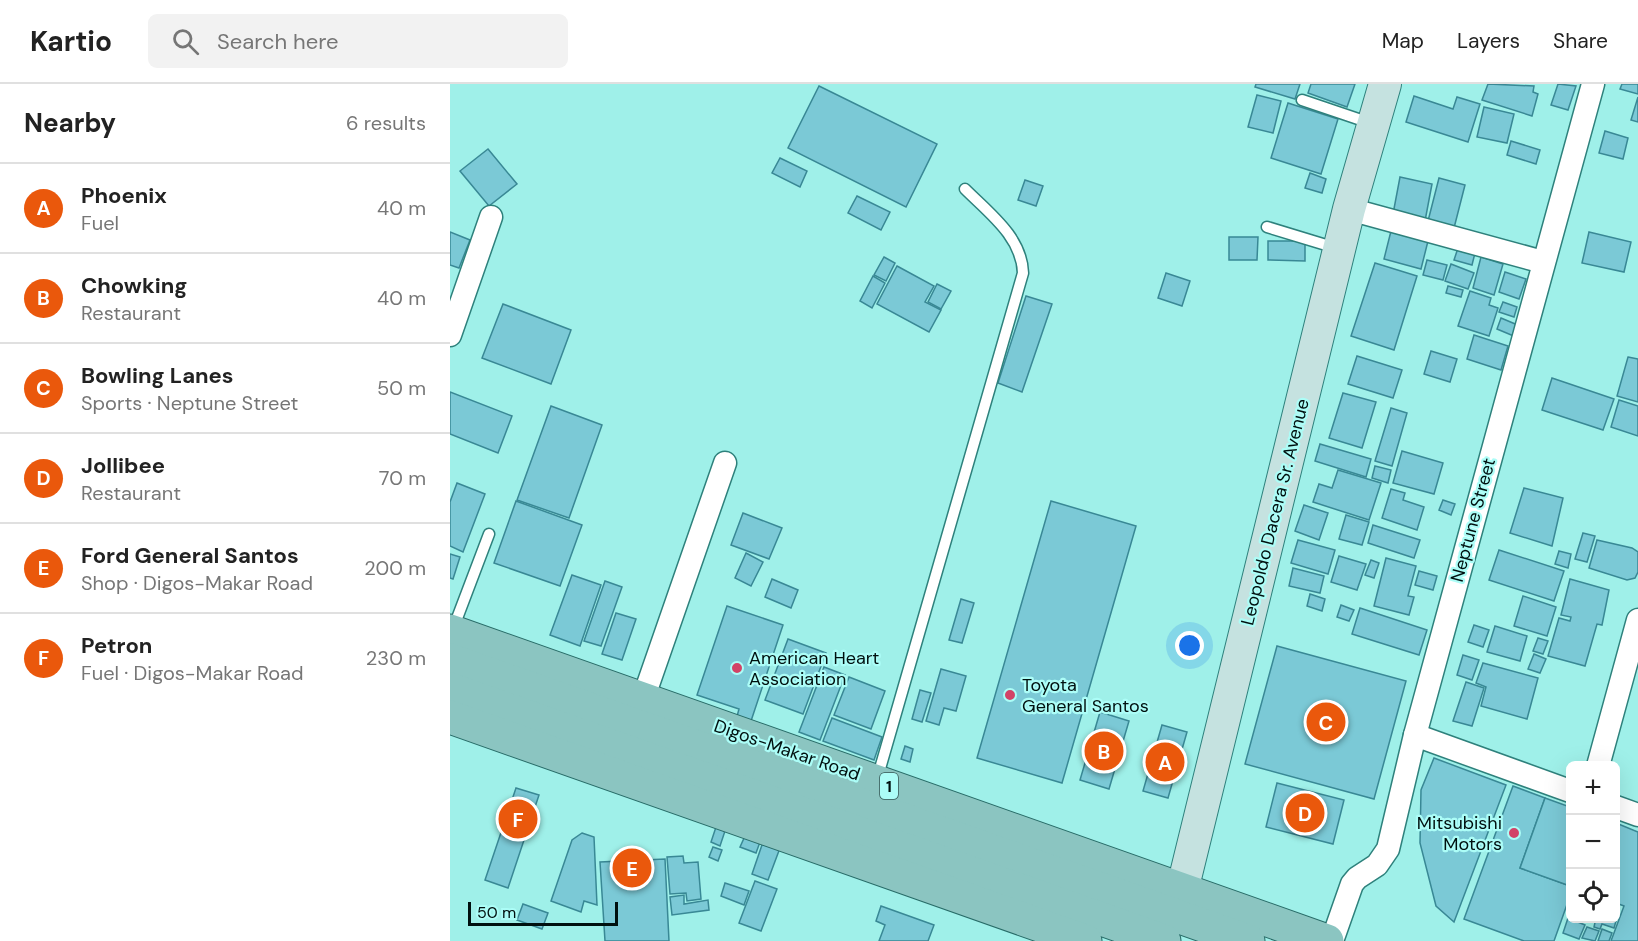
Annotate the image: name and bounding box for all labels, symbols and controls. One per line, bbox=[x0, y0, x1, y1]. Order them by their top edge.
search box bbox=[148, 14, 568, 68]
text: Kartio bbox=[30, 23, 112, 60]
icon: search bbox=[169, 25, 202, 58]
text: Search here bbox=[217, 27, 338, 56]
text: Map bbox=[1382, 27, 1424, 55]
text: Layers bbox=[1457, 27, 1520, 55]
text: Share bbox=[1553, 27, 1608, 55]
text: Nearby bbox=[24, 106, 116, 140]
text: 6 results bbox=[346, 110, 426, 136]
text: Phoenix bbox=[81, 181, 167, 210]
text: A bbox=[36, 195, 51, 221]
text: 40 m bbox=[377, 195, 426, 221]
text: Fuel bbox=[81, 210, 119, 236]
text: Chowking bbox=[81, 271, 187, 300]
text: B bbox=[37, 285, 50, 311]
text: 40 m bbox=[377, 285, 426, 311]
text: Restaurant bbox=[81, 300, 181, 326]
text: Bowling Lanes bbox=[81, 361, 234, 390]
text: C bbox=[36, 375, 51, 401]
text: 50 m bbox=[377, 375, 426, 401]
text: Sports · Neptune Street bbox=[81, 390, 298, 416]
street label: Leopoldo Dacera Sr. Avenue bbox=[1235, 396, 1315, 628]
text: Jollibee bbox=[81, 451, 165, 480]
street label: Neptune Street bbox=[1445, 455, 1501, 585]
text: D bbox=[36, 465, 51, 491]
text: 70 m bbox=[379, 465, 426, 491]
text: Restaurant bbox=[81, 480, 181, 506]
text: Ford General Santos bbox=[81, 541, 299, 570]
text: E bbox=[38, 555, 49, 581]
text: 200 m bbox=[364, 555, 426, 581]
text: Shop · Digos-Makar Road bbox=[81, 570, 313, 596]
text: Petron bbox=[81, 631, 152, 660]
your location bbox=[1175, 631, 1204, 660]
text: F bbox=[38, 645, 49, 671]
text: 230 m bbox=[366, 645, 426, 671]
place label: American Heart Association bbox=[749, 646, 879, 691]
text: Fuel · Digos-Makar Road bbox=[81, 660, 303, 686]
marker: American Heart Association bbox=[730, 661, 744, 675]
place label: Toyota General Santos bbox=[1022, 673, 1149, 718]
marker: Toyota General Santos bbox=[1003, 688, 1017, 702]
pin: C bbox=[1306, 700, 1346, 744]
street label: Digos-Makar Road bbox=[711, 714, 863, 786]
pin: B bbox=[1084, 728, 1124, 774]
pin: A bbox=[1146, 740, 1184, 784]
map controls bbox=[1566, 761, 1620, 923]
button: + bbox=[1566, 761, 1620, 815]
road number: 1 bbox=[880, 773, 898, 799]
pin: D bbox=[1286, 790, 1324, 836]
pin: F bbox=[498, 796, 538, 842]
place label: Mitsubishi Motors bbox=[1417, 811, 1502, 856]
button: − bbox=[1566, 815, 1620, 869]
marker: Mitsubishi Motors bbox=[1507, 826, 1521, 840]
pin: E bbox=[612, 846, 651, 890]
button: locate bbox=[1566, 869, 1620, 923]
scale bar bbox=[468, 899, 618, 926]
text: 50 m bbox=[477, 902, 516, 923]

